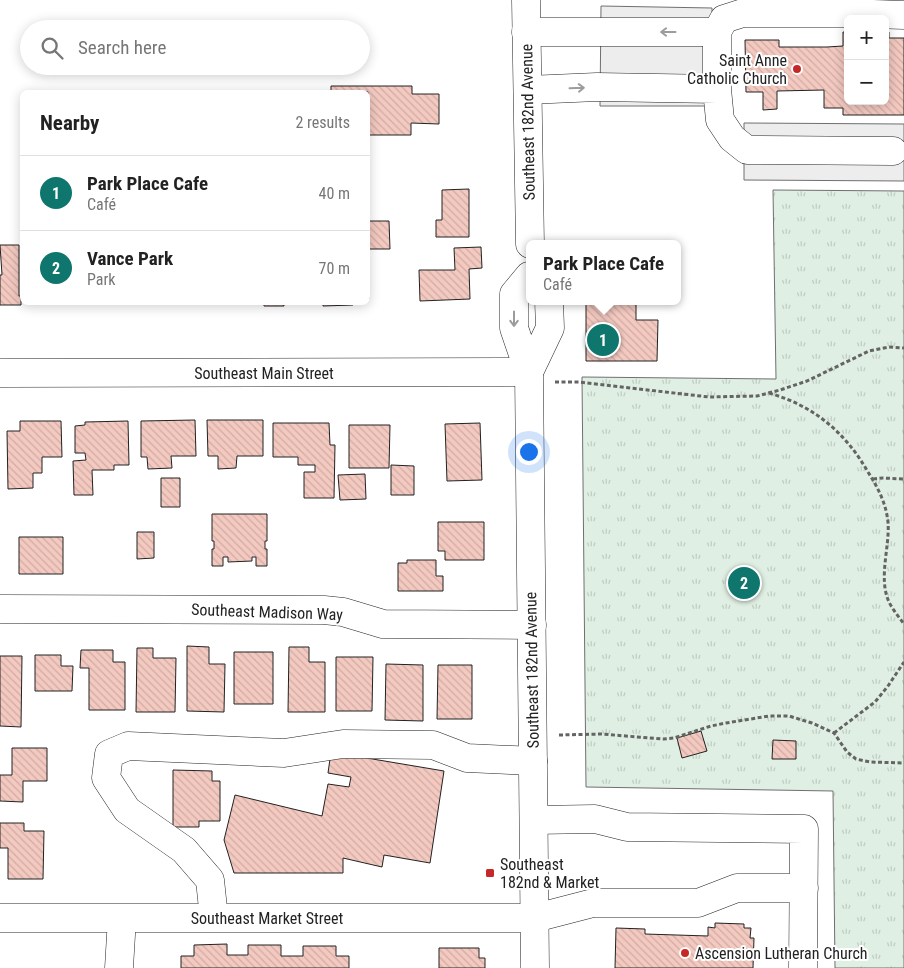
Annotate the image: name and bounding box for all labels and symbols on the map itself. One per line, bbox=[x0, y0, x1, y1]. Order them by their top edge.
one-way arrow bbox=[661, 27, 677, 37]
street label: Southeast 182nd Avenue bbox=[517, 44, 539, 200]
place label: Saint Anne Catholic Church bbox=[687, 51, 787, 88]
marker: Saint Anne Catholic Church bbox=[791, 63, 803, 75]
one-way arrow bbox=[568, 83, 585, 93]
one-way arrow bbox=[509, 310, 519, 326]
pin: 1 bbox=[587, 321, 619, 359]
street label: Southeast Main Street bbox=[194, 364, 334, 383]
your location bbox=[516, 439, 542, 465]
pin: 2 bbox=[728, 564, 760, 602]
street label: Southeast 182nd Avenue bbox=[521, 592, 543, 748]
street label: Southeast Madison Way bbox=[191, 600, 343, 624]
place label: Southeast 182nd & Market bbox=[500, 855, 600, 892]
marker: Southeast 182nd & Market bbox=[484, 867, 496, 879]
street label: Southeast Market Street bbox=[191, 909, 344, 928]
place label: Ascension Lutheran Church bbox=[695, 944, 868, 963]
marker: Ascension Lutheran Church bbox=[679, 947, 691, 959]

